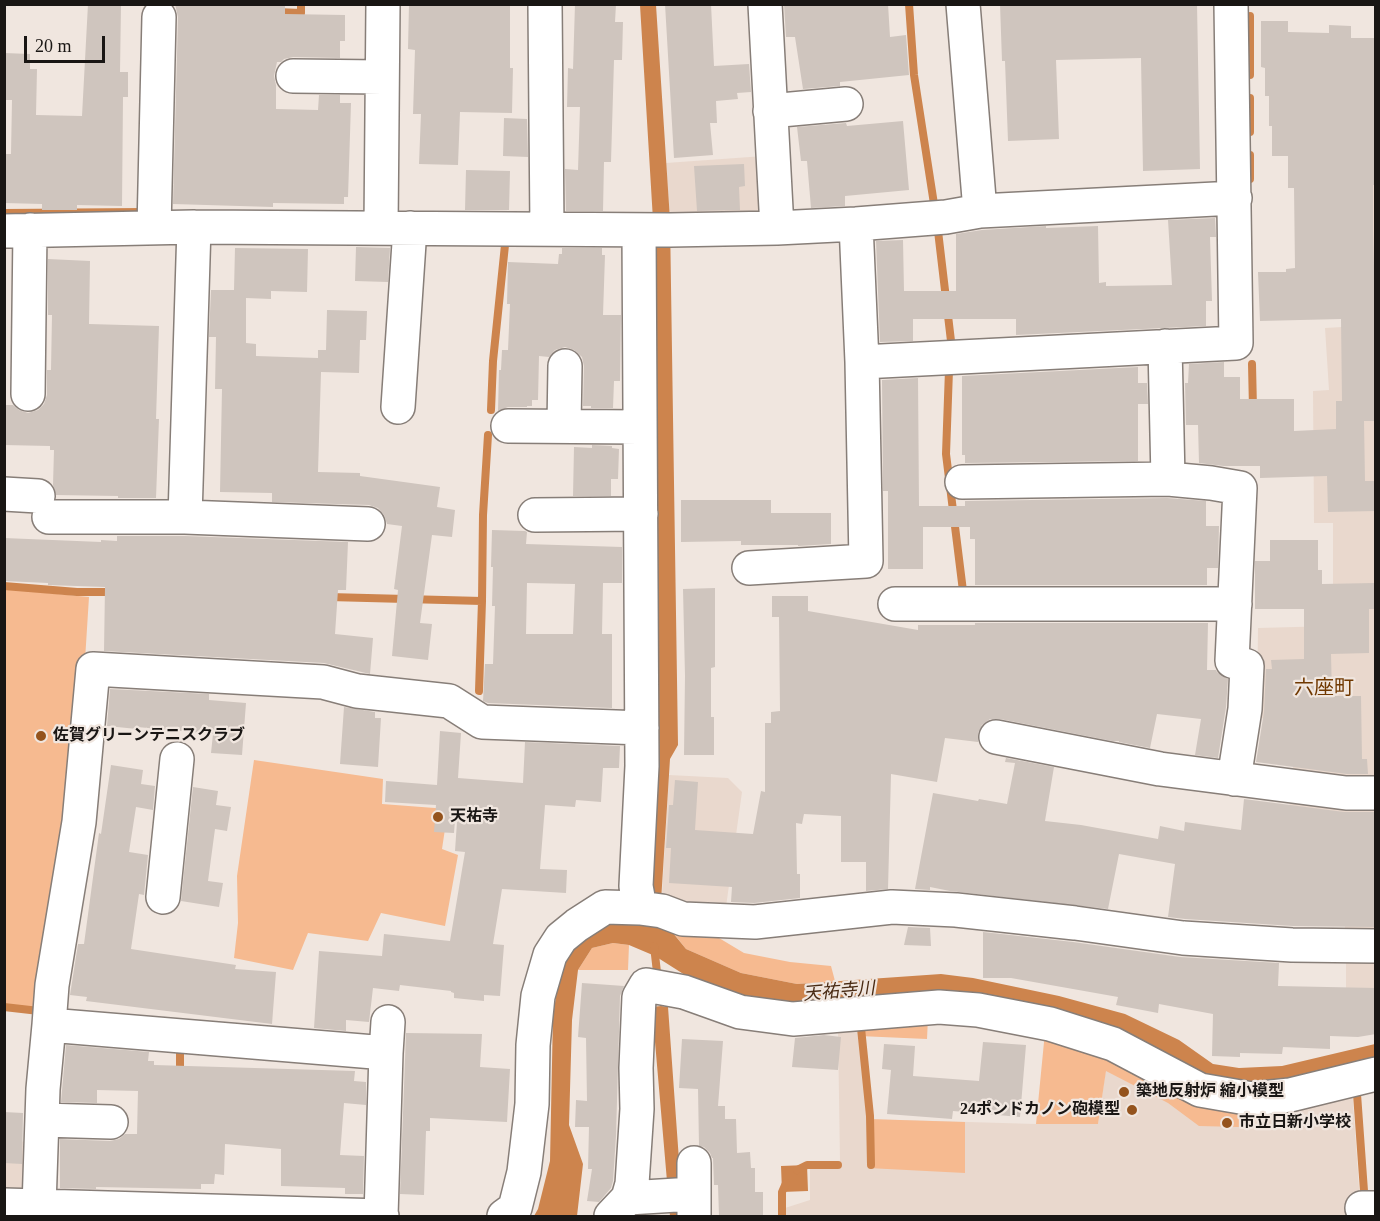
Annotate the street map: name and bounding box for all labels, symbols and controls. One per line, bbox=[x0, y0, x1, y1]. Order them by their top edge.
scale bar bbox=[27, 24, 108, 62]
text: 20 m bbox=[35, 36, 72, 56]
district label: 六座町 bbox=[1294, 677, 1354, 701]
place label: 佐賀グリーンテニスクラブ bbox=[53, 726, 245, 746]
marker: 佐賀グリーンテニスクラブ bbox=[34, 729, 48, 743]
place label: 天祐寺 bbox=[450, 807, 498, 827]
marker: 天祐寺 bbox=[431, 810, 445, 824]
water label: 天祐寺川 bbox=[802, 978, 876, 1006]
place label: 築地反射炉 縮小模型 bbox=[1136, 1082, 1284, 1102]
marker: 築地反射炉 縮小模型 bbox=[1117, 1085, 1131, 1099]
place label: 24ポンドカノン砲模型 bbox=[960, 1100, 1120, 1120]
marker: 24ポンドカノン砲模型 bbox=[1125, 1103, 1139, 1117]
place label: 市立日新小学校 bbox=[1239, 1113, 1351, 1133]
marker: 市立日新小学校 bbox=[1220, 1116, 1234, 1130]

